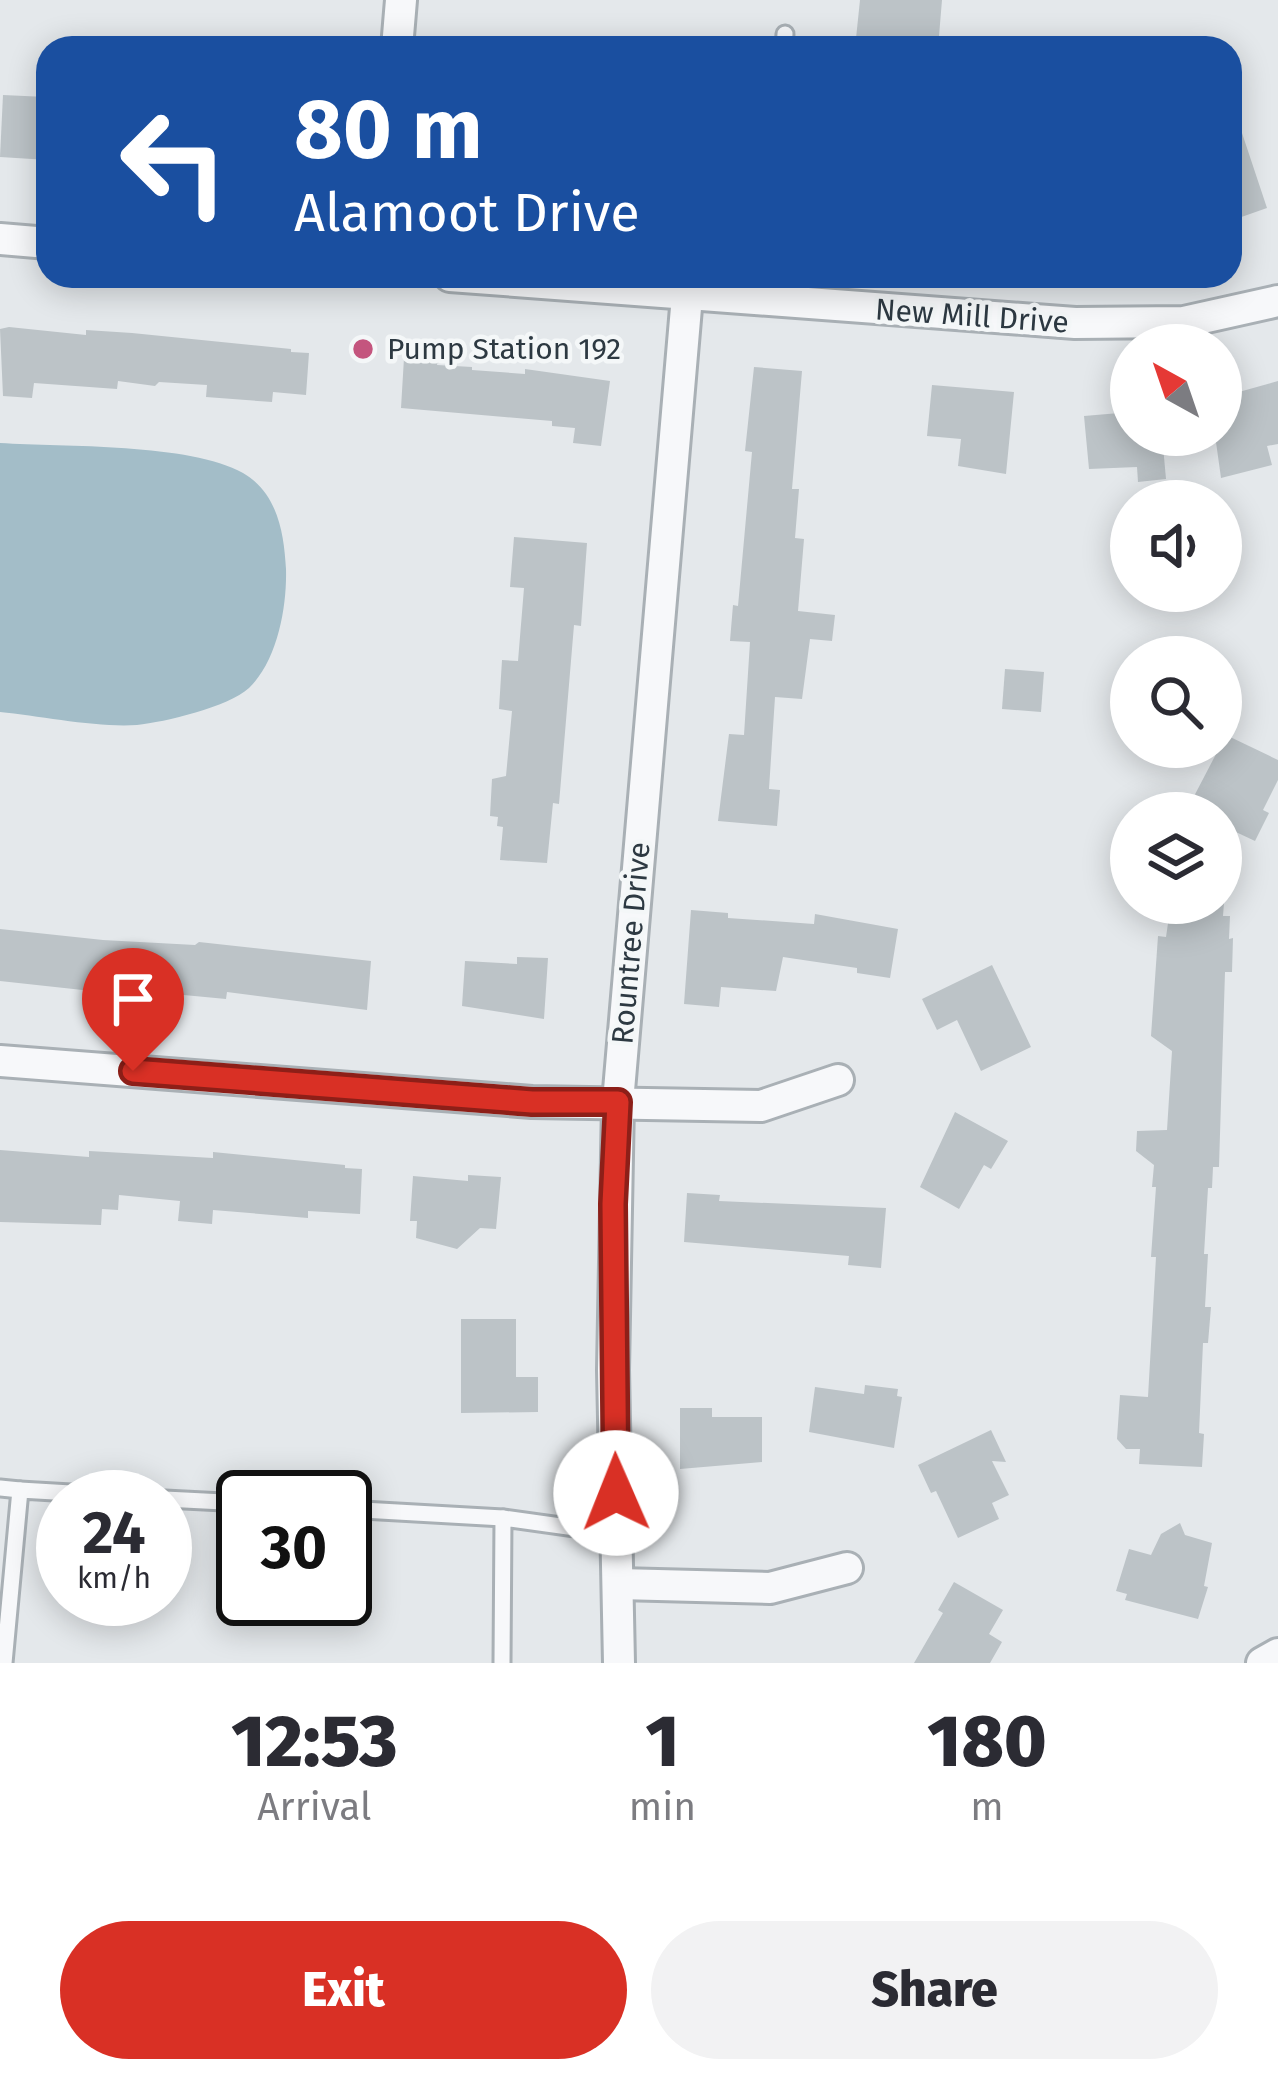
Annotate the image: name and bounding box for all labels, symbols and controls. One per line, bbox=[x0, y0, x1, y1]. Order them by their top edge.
text: 80 m bbox=[294, 79, 483, 180]
icon: left bbox=[96, 84, 252, 240]
text: Alamoot Drive bbox=[294, 181, 640, 245]
street label: New Mill Drive bbox=[874, 291, 1070, 341]
north arrow bbox=[1110, 324, 1242, 456]
map controls bbox=[1110, 324, 1242, 924]
place label: Pump Station 192 bbox=[387, 331, 621, 367]
marker: Pump Station 192 bbox=[350, 336, 376, 362]
button: sound bbox=[1110, 480, 1242, 612]
button: search bbox=[1110, 636, 1242, 768]
button: layers bbox=[1110, 792, 1242, 924]
street label: Rountree Drive bbox=[604, 840, 658, 1046]
pin bbox=[82, 948, 184, 1071]
icon: arrive bbox=[100, 966, 166, 1032]
position arrow bbox=[553, 1430, 679, 1556]
speed limit sign: 30 bbox=[216, 1470, 372, 1626]
text: 24 bbox=[82, 1497, 146, 1569]
text: km/h bbox=[77, 1560, 151, 1596]
text: 12:53 bbox=[231, 1699, 397, 1785]
text: 1 bbox=[645, 1699, 679, 1785]
text: 180 bbox=[927, 1699, 1047, 1785]
text: Arrival bbox=[257, 1784, 372, 1830]
text: min bbox=[629, 1784, 696, 1830]
text: m bbox=[970, 1784, 1004, 1830]
button: Exit bbox=[60, 1921, 627, 2059]
button: Share bbox=[651, 1921, 1218, 2059]

